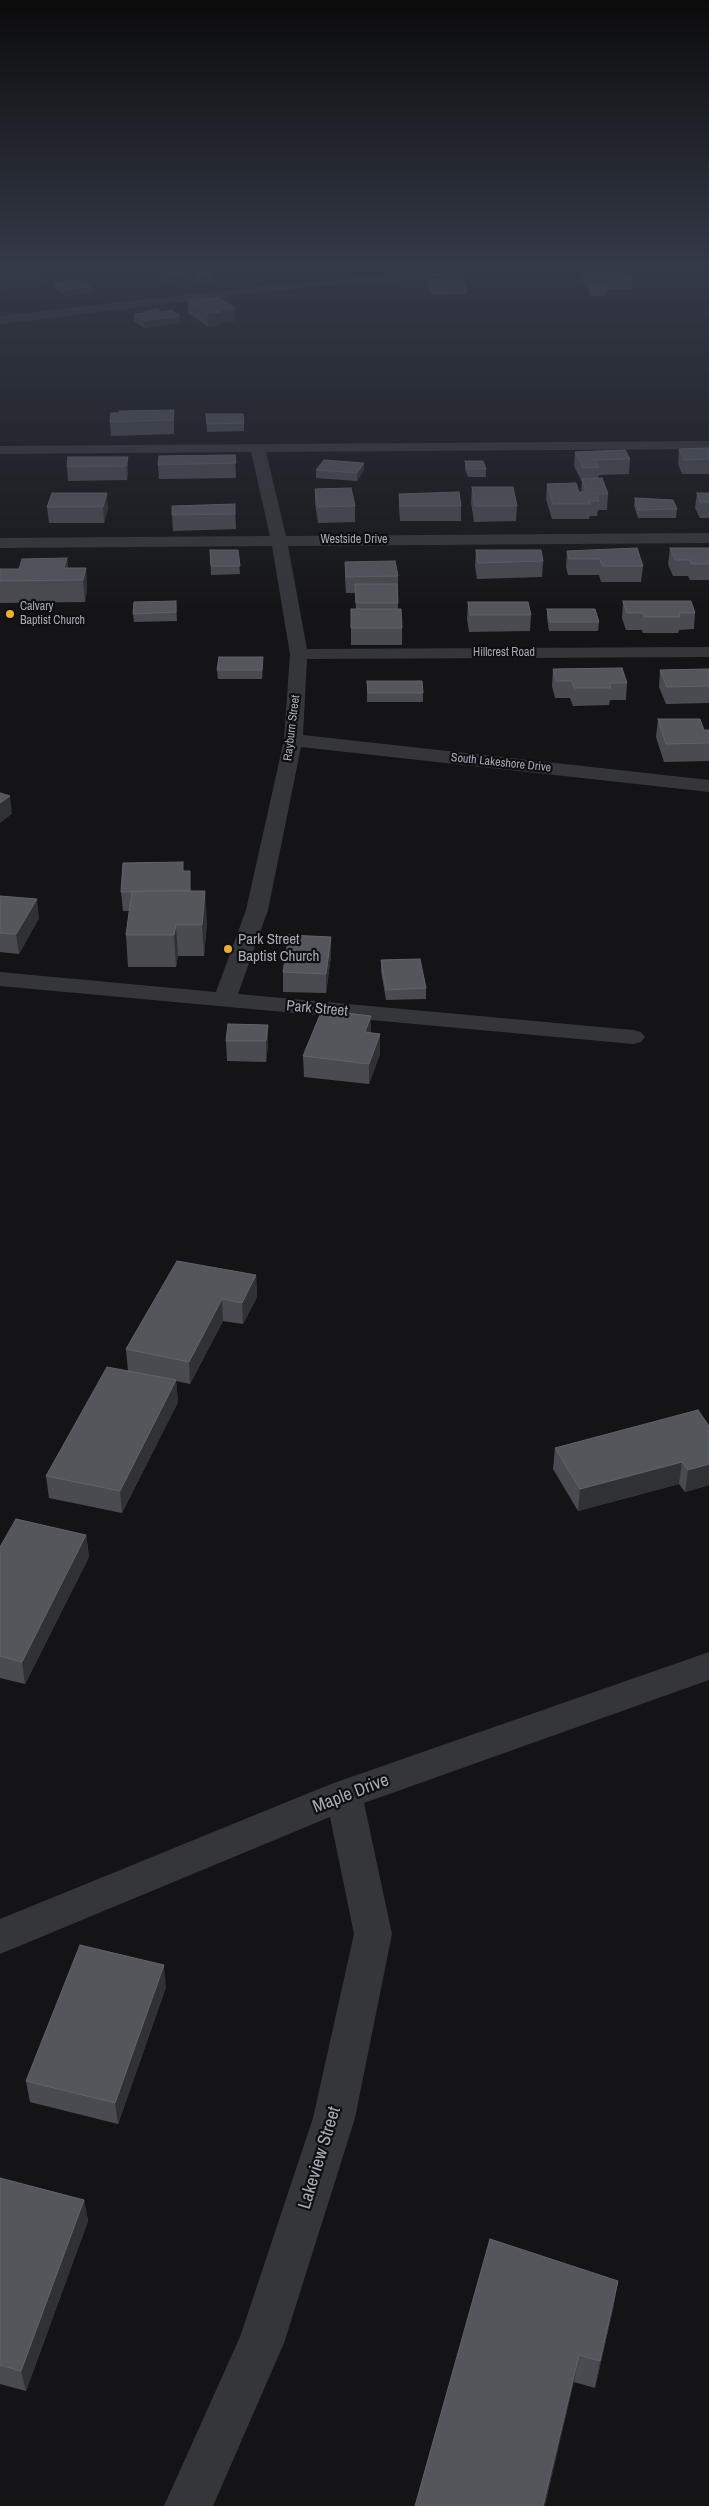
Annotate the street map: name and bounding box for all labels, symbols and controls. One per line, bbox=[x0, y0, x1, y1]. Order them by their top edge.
street label: Westside Drive bbox=[320, 533, 388, 547]
place label: Calvary Baptist Church bbox=[20, 600, 85, 628]
marker: Calvary Baptist Church bbox=[4, 608, 16, 620]
street label: Hillcrest Road bbox=[473, 646, 535, 660]
street label: Rayburn Street bbox=[281, 694, 303, 762]
street label: South Lakeshore Drive bbox=[450, 751, 552, 775]
place label: Park Street Baptist Church bbox=[238, 931, 319, 966]
marker: Park Street Baptist Church bbox=[222, 943, 234, 955]
street label: Park Street bbox=[286, 997, 348, 1021]
street label: Maple Drive bbox=[310, 1770, 392, 1818]
street label: Lakeview Street bbox=[294, 2104, 346, 2212]

